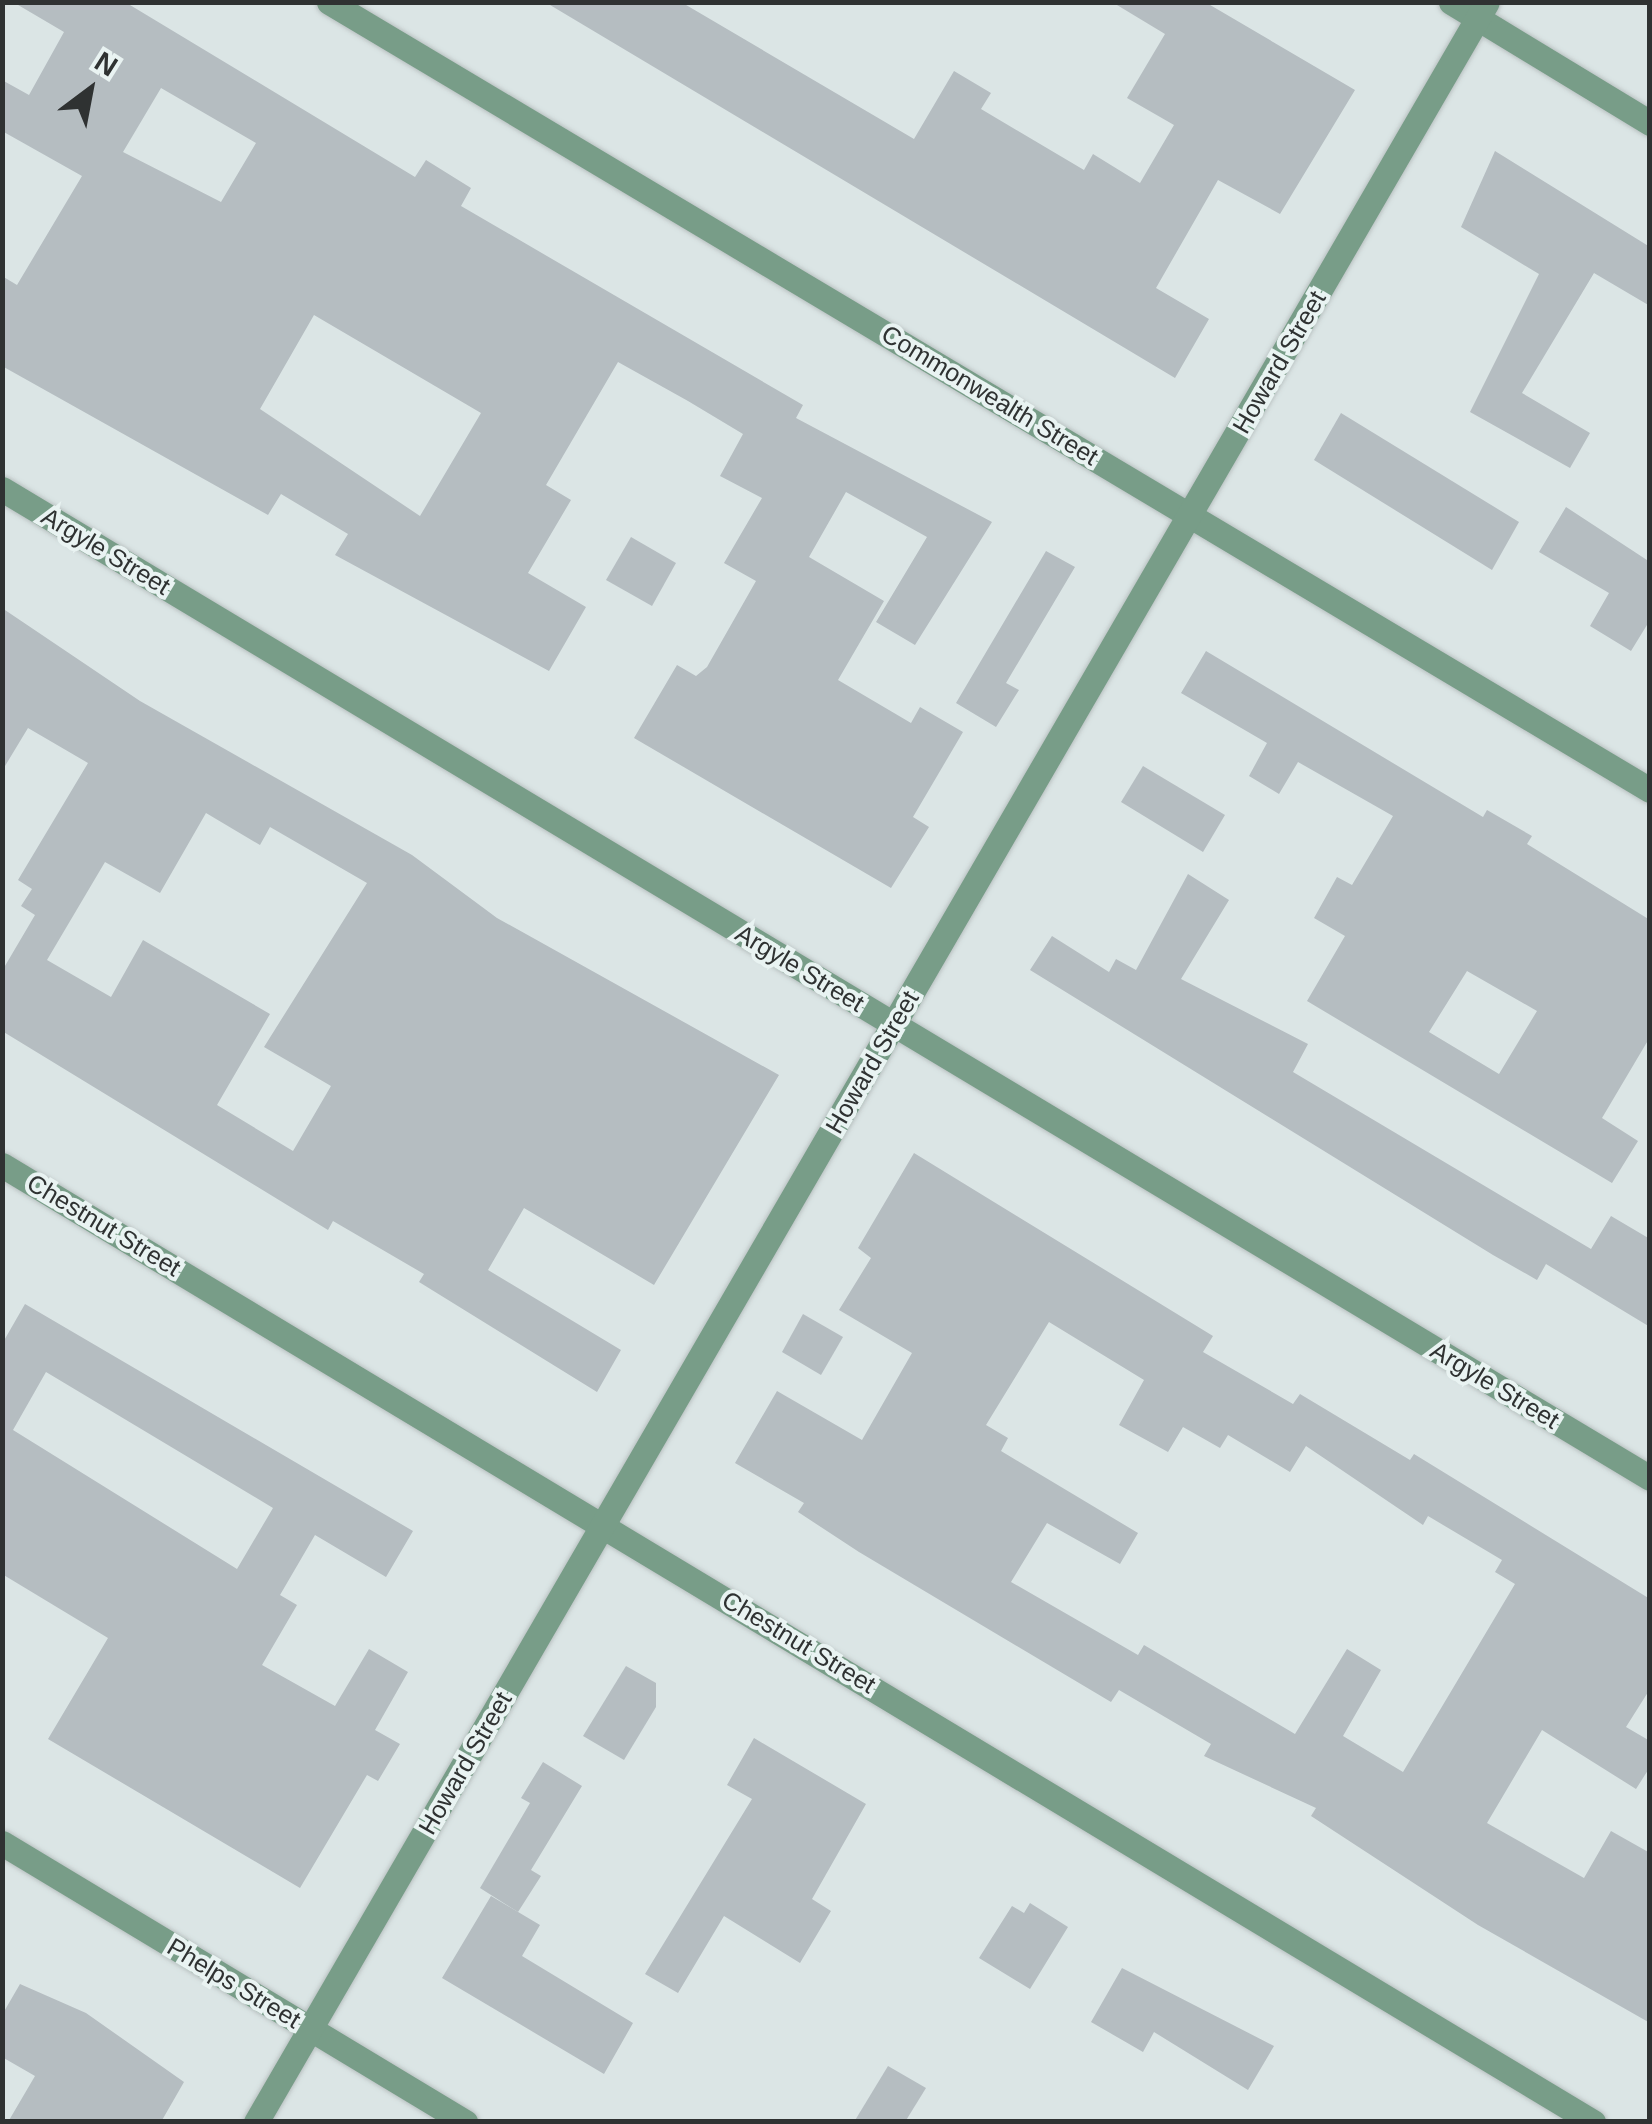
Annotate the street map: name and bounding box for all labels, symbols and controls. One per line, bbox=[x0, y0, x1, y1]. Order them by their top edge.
north arrow bbox=[40, 40, 140, 140]
text: N bbox=[89, 46, 123, 83]
street label: Howard Street bbox=[1226, 285, 1332, 439]
street label: Commonwealth Street bbox=[876, 318, 1104, 472]
street label: Argyle Street bbox=[36, 501, 176, 601]
street label: Argyle Street bbox=[730, 918, 870, 1018]
street label: Howard Street bbox=[819, 985, 925, 1139]
street label: Chestnut Street bbox=[22, 1167, 186, 1283]
street label: Argyle Street bbox=[1425, 1335, 1565, 1435]
street label: Chestnut Street bbox=[717, 1584, 881, 1700]
street label: Howard Street bbox=[412, 1686, 518, 1840]
street label: Phelps Street bbox=[162, 1931, 306, 2035]

